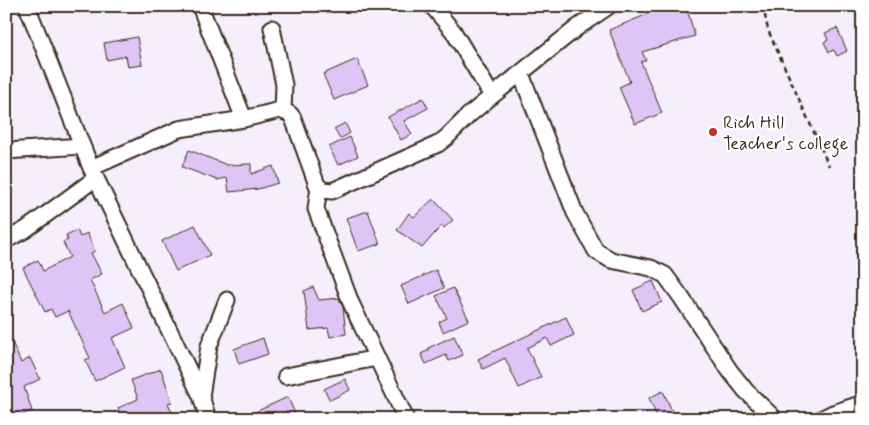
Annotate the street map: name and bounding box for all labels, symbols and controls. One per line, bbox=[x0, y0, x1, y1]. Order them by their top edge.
place label: Rich Hill Teacher's college bbox=[723, 111, 848, 158]
marker: Rich Hill Teacher's college bbox=[707, 126, 719, 138]

